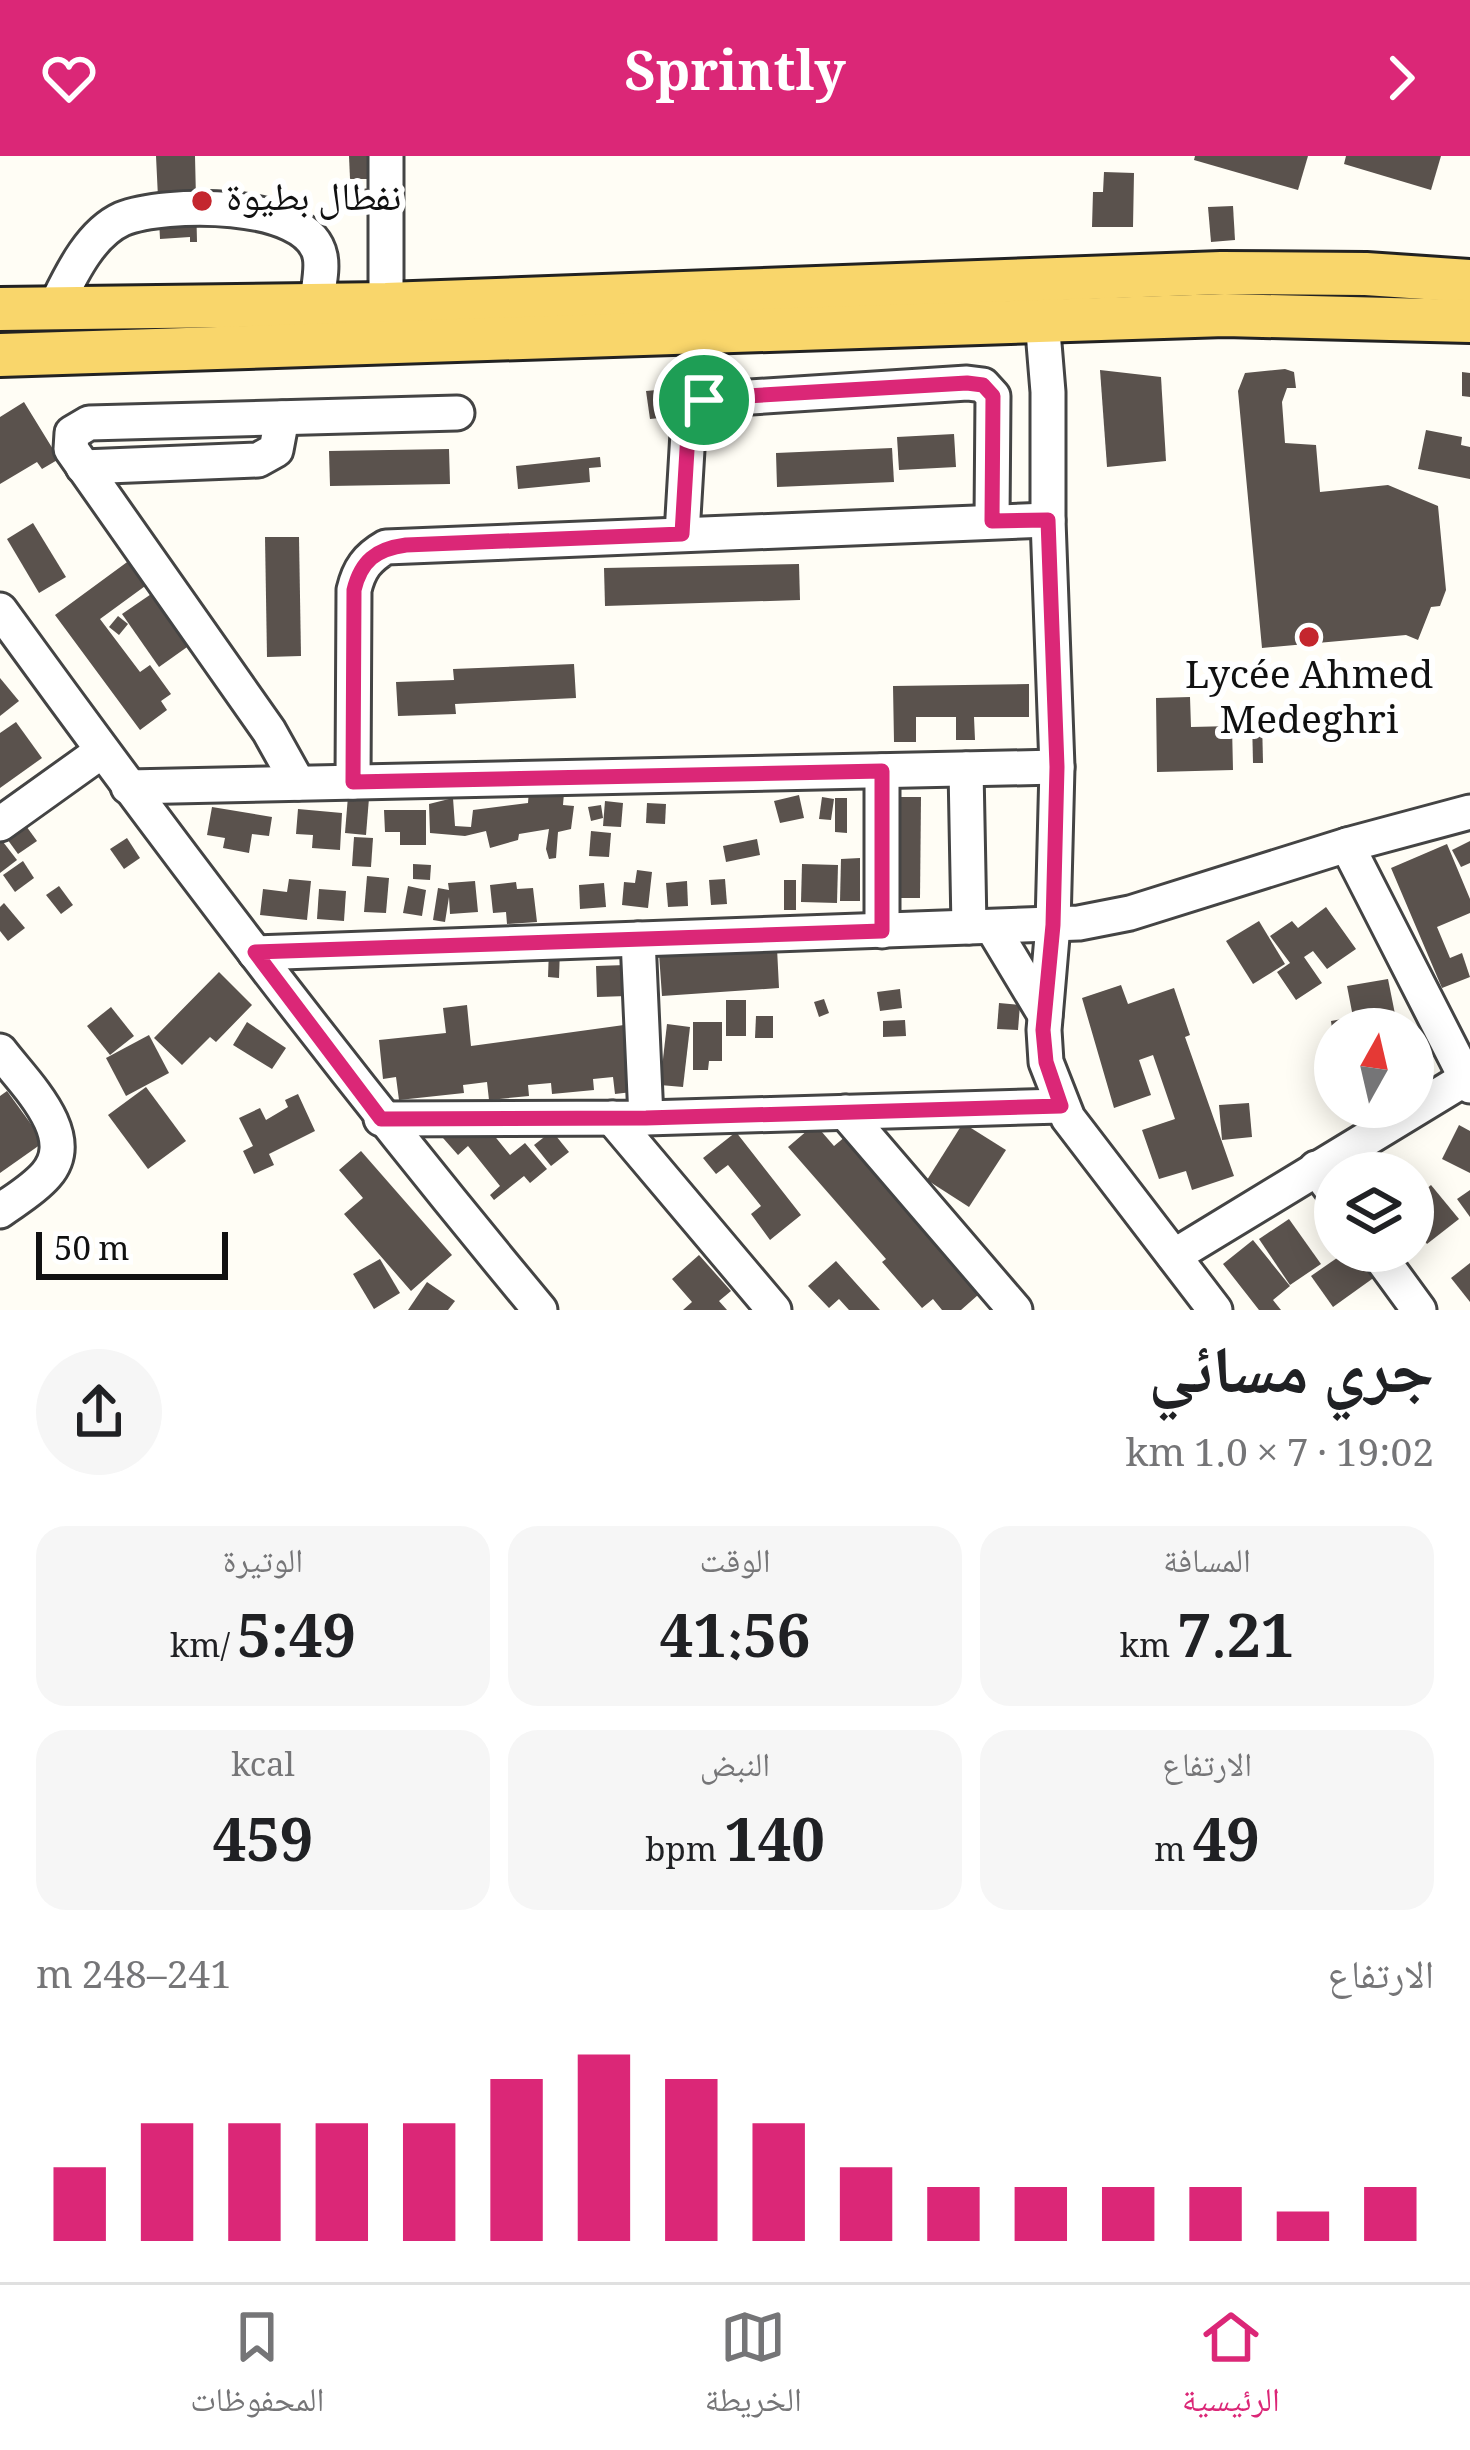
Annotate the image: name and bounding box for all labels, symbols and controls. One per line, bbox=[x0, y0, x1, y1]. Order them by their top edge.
text: Sprintly bbox=[624, 32, 846, 124]
icon: heart bbox=[36, 45, 102, 111]
icon: forward bbox=[1368, 45, 1434, 111]
place label: نفطال بطيوة bbox=[226, 168, 402, 235]
marker: نفطال بطيوة bbox=[189, 188, 215, 214]
pin bbox=[653, 349, 755, 451]
icon: arrive bbox=[671, 367, 737, 433]
marker: Lycée Ahmed Medeghri bbox=[1296, 624, 1322, 650]
place label: Lycée Ahmed Medeghri bbox=[1185, 646, 1433, 758]
north arrow bbox=[1314, 1008, 1434, 1128]
map controls bbox=[1314, 1008, 1434, 1272]
button: layers bbox=[1314, 1152, 1434, 1272]
text: 50 m bbox=[54, 1225, 129, 1281]
scale bar bbox=[36, 1226, 228, 1279]
text: جري مسائي bbox=[1149, 1322, 1434, 1435]
button: share bbox=[36, 1349, 162, 1475]
text: 19:02 · 7 × 1.0 km bbox=[1125, 1424, 1434, 1491]
text: الوتيرة bbox=[223, 1537, 303, 1593]
text: الوقت bbox=[699, 1537, 771, 1593]
text: المسافة bbox=[1163, 1537, 1251, 1593]
text: 5:49 bbox=[237, 1593, 356, 1695]
text: 41:56 bbox=[660, 1593, 810, 1695]
text: 7.21 bbox=[1178, 1593, 1294, 1695]
text: /km bbox=[170, 1622, 237, 1678]
text: km bbox=[1120, 1622, 1178, 1678]
text: kcal bbox=[231, 1741, 295, 1797]
text: النبض bbox=[700, 1741, 770, 1797]
text: الارتفاع bbox=[1162, 1741, 1252, 1797]
text: 459 bbox=[213, 1797, 313, 1899]
text: 140 bbox=[724, 1797, 825, 1899]
text: 49 bbox=[1193, 1797, 1260, 1899]
text: bpm bbox=[645, 1826, 724, 1882]
text: m bbox=[1154, 1826, 1193, 1882]
text: 241–248 m bbox=[36, 1946, 232, 2013]
text: الارتفاع bbox=[1328, 1946, 1434, 2013]
tab: المحفوظات bbox=[190, 2304, 324, 2432]
tab: الخريطة bbox=[705, 2304, 802, 2432]
tab: الرئيسية bbox=[1182, 2304, 1280, 2432]

